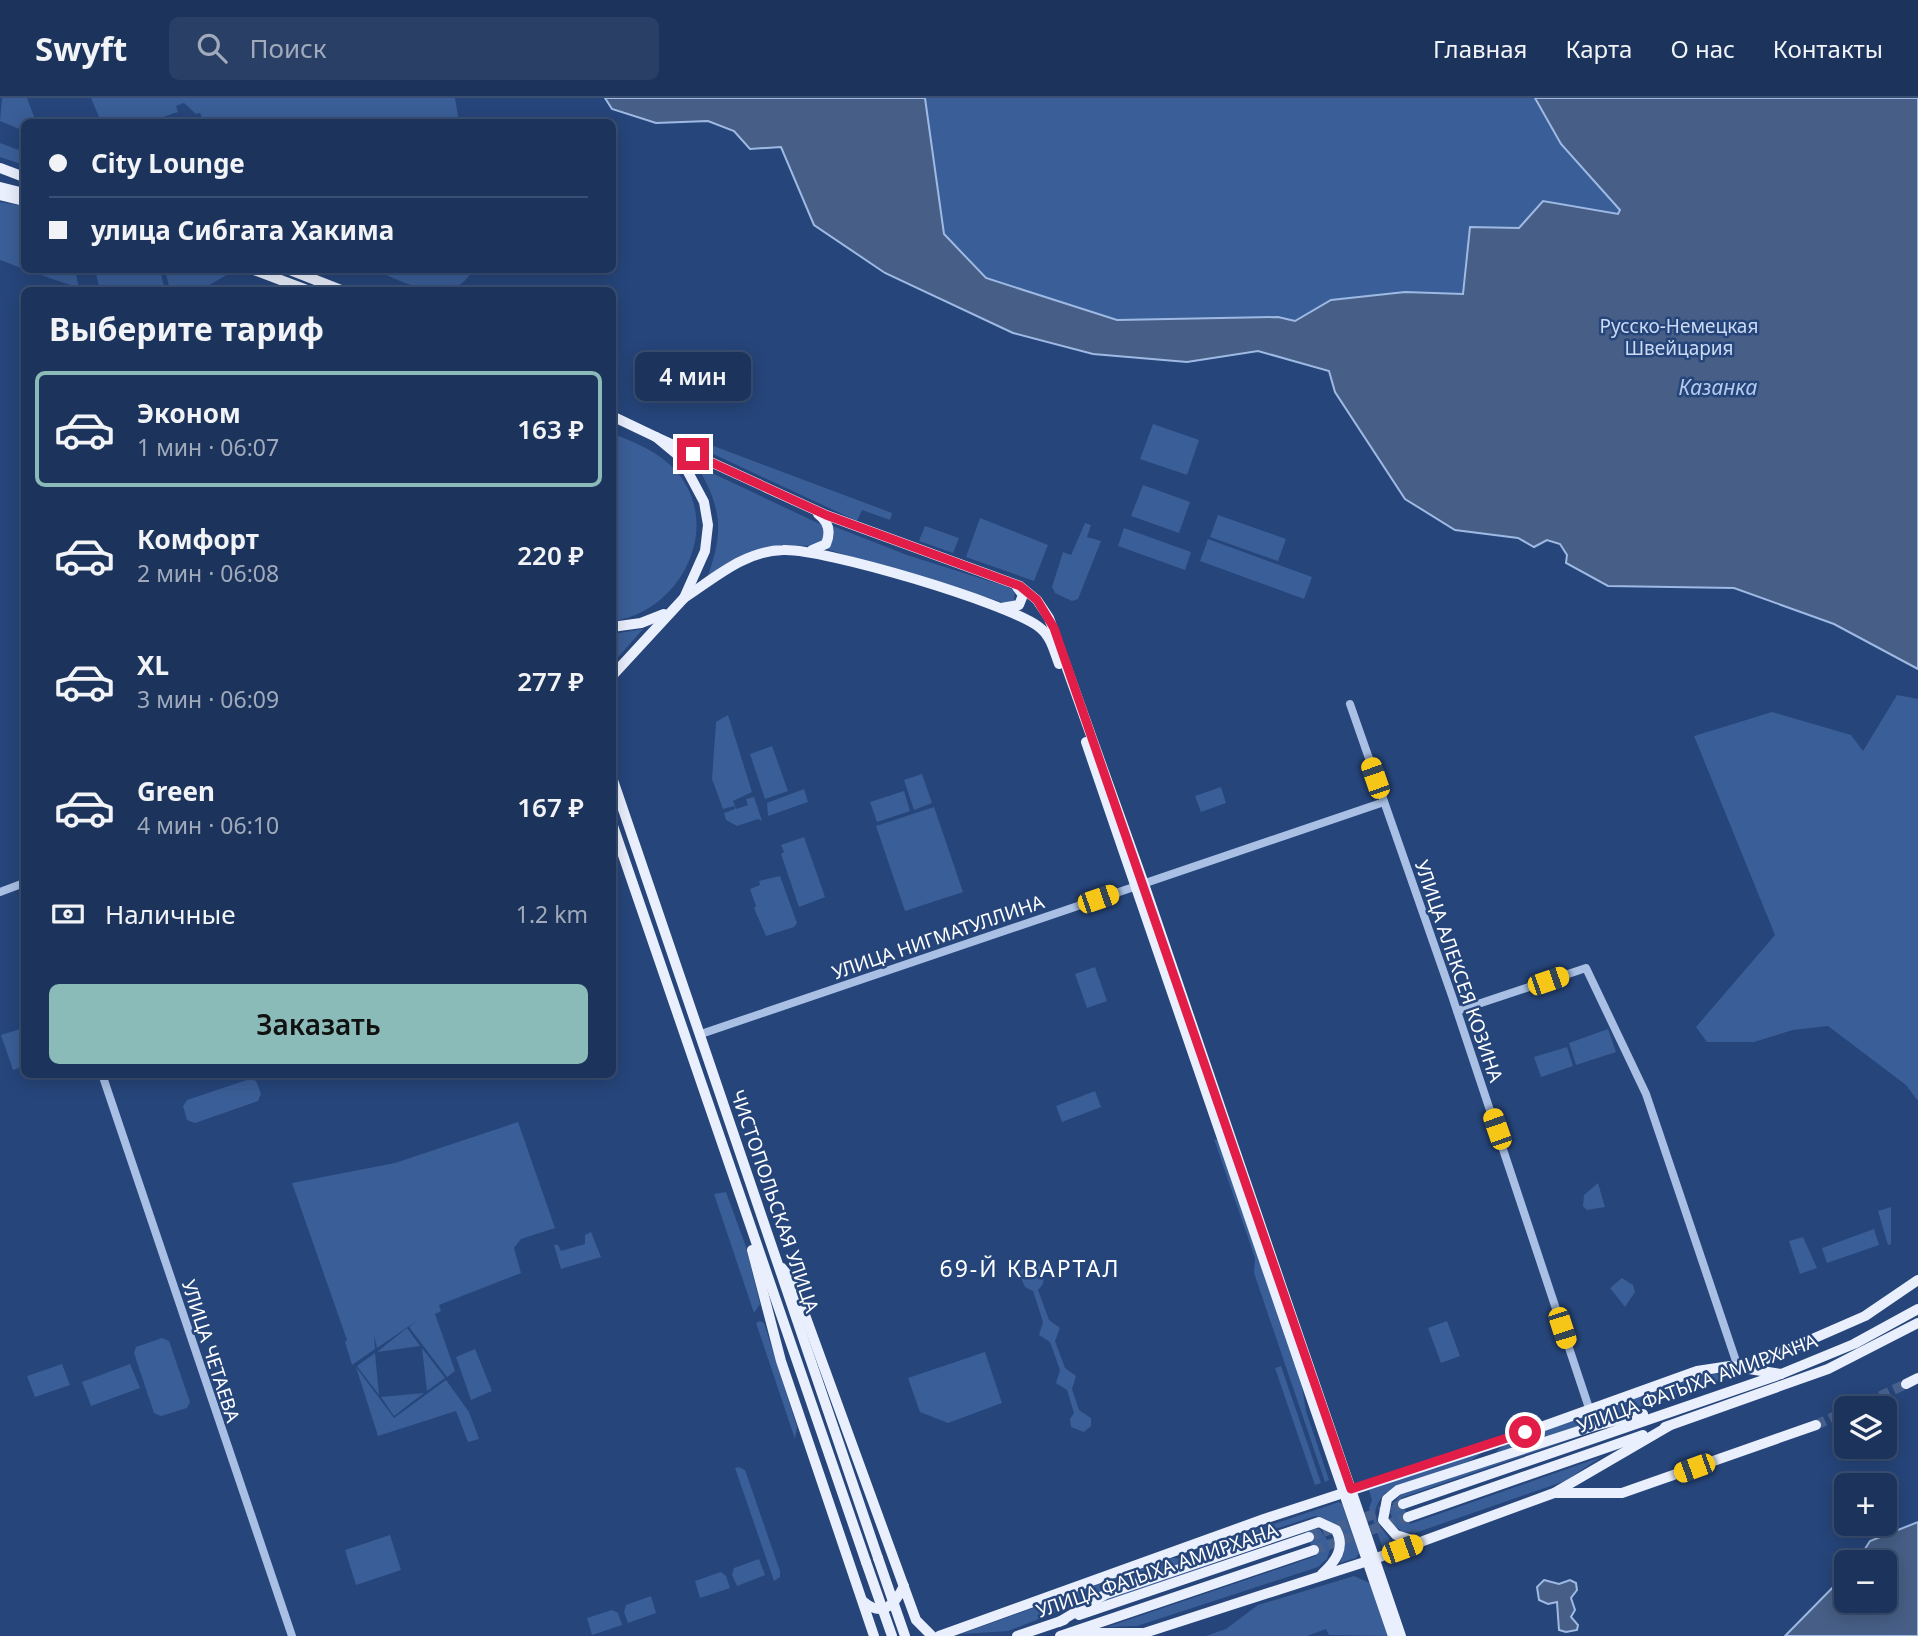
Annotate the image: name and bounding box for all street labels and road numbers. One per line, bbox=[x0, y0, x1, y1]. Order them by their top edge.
street label: УЛИЦА АЛЕКСЕЯ КОЗИНА bbox=[1409, 856, 1510, 1086]
street label: УЛИЦА НИГМАТУЛЛИНА bbox=[829, 888, 1048, 986]
street label: ЧИСТОПОЛЬСКАЯ УЛИЦА bbox=[725, 1086, 826, 1317]
street label: УЛИЦА ЧЕТАЕВА bbox=[176, 1276, 247, 1426]
street label: УЛИЦА ФАТЫХА АМИРХАНА bbox=[1573, 1327, 1821, 1439]
street label: УЛИЦА ФАТЫХА АМИРХАНА bbox=[1033, 1516, 1282, 1624]

